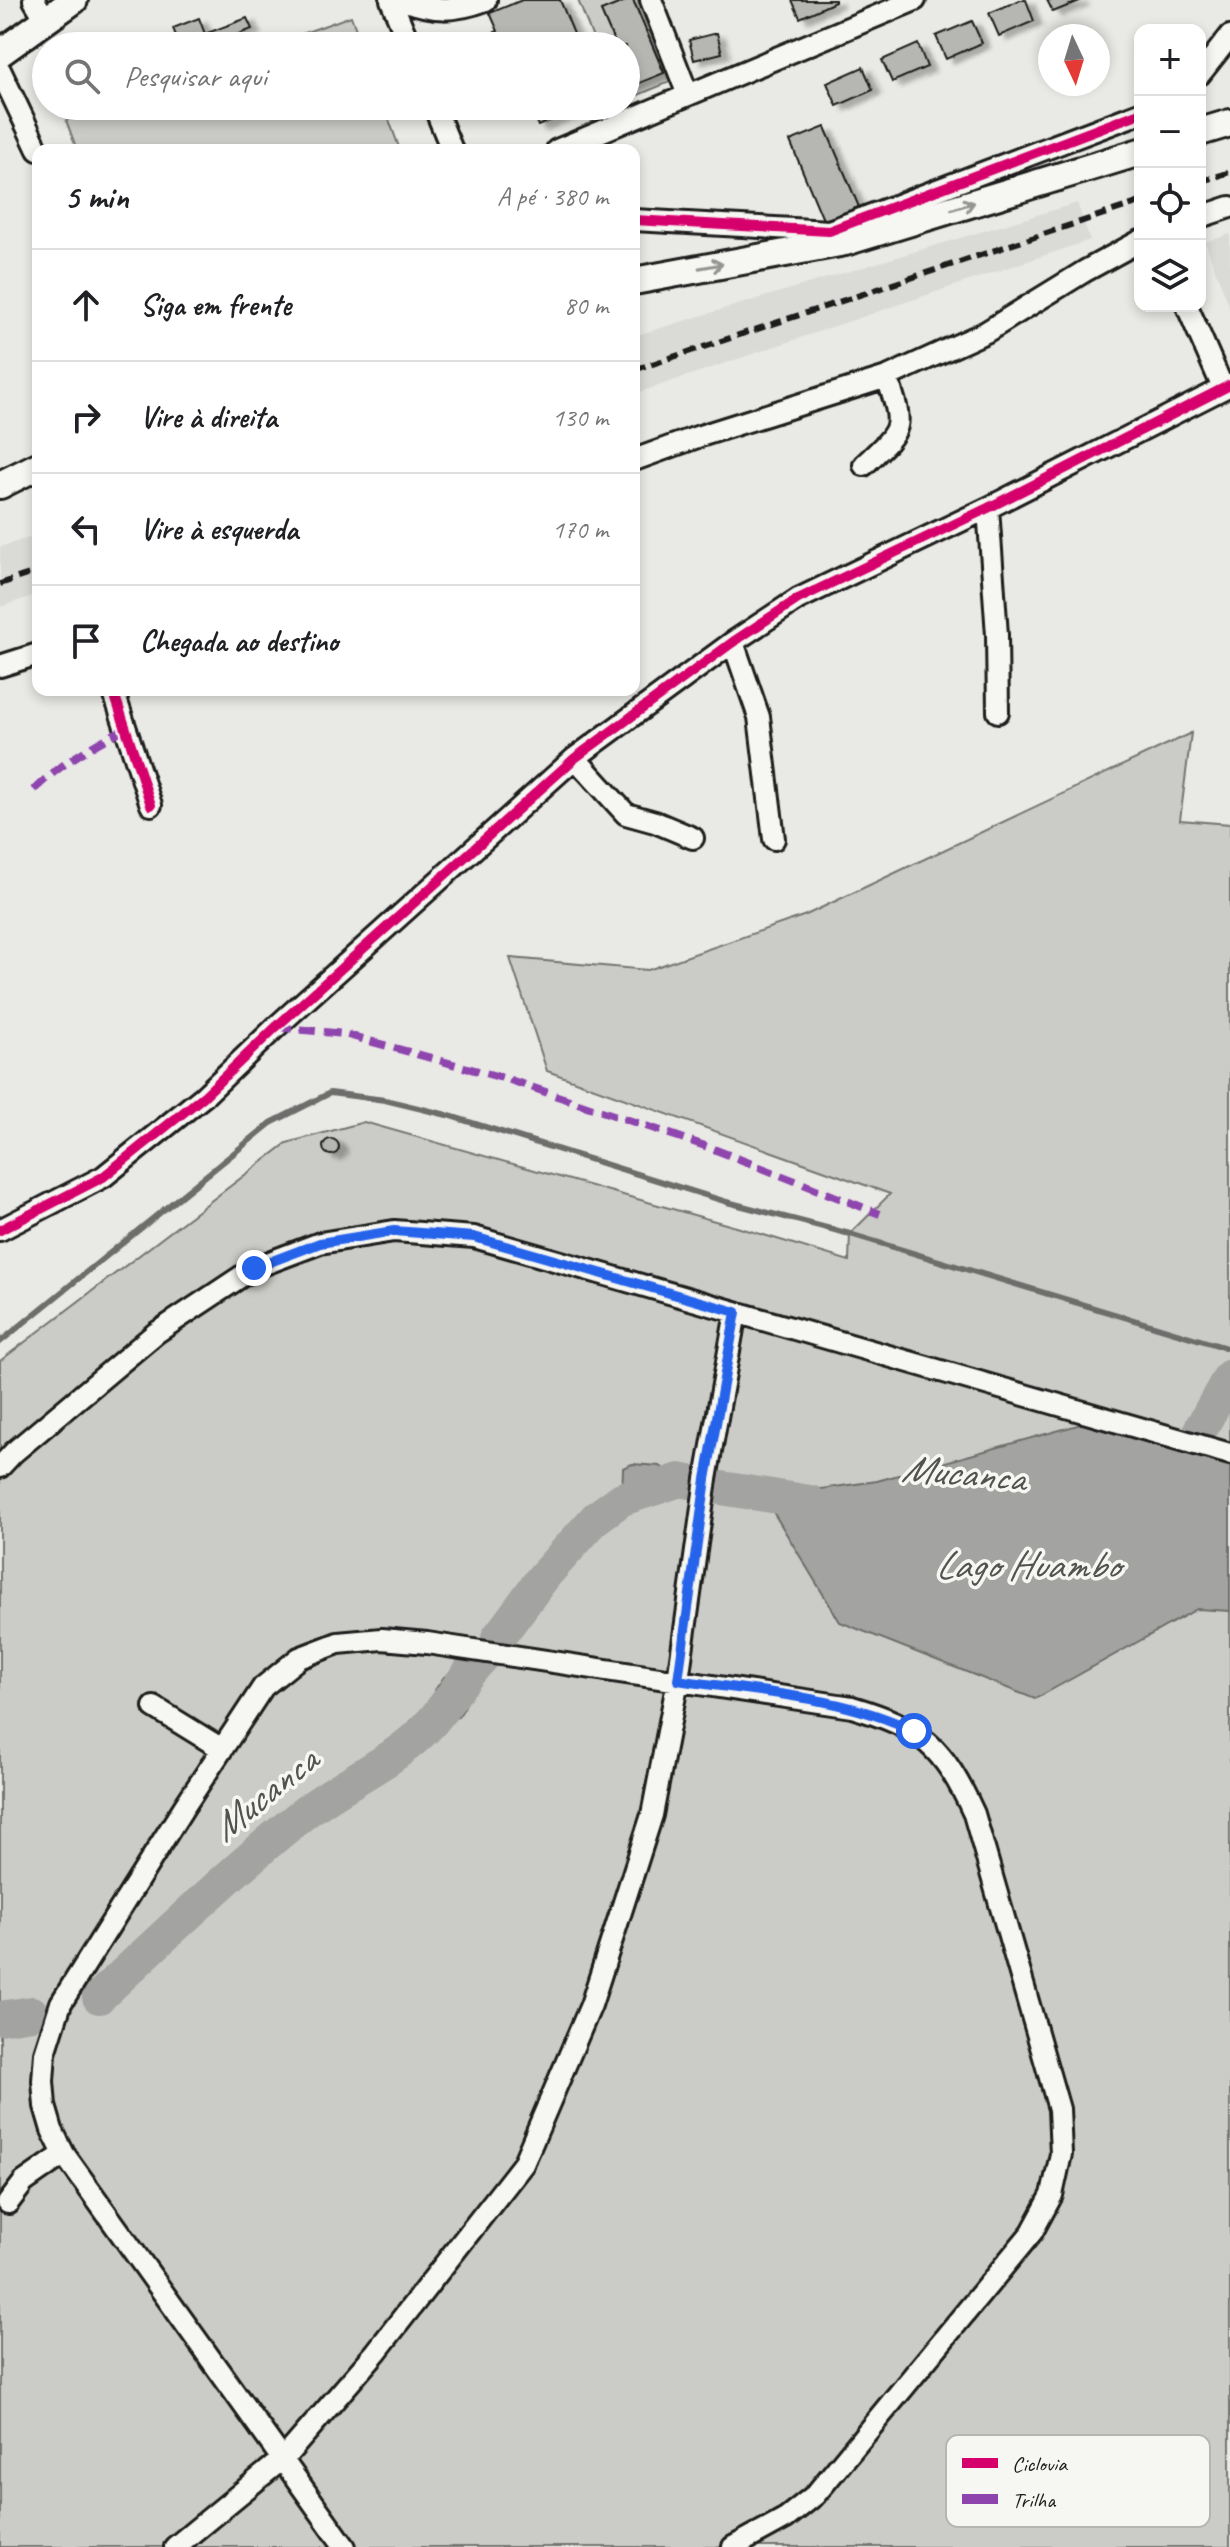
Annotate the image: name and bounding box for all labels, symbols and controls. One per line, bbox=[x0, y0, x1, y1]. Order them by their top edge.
north arrow bbox=[1038, 24, 1110, 96]
map controls bbox=[1134, 24, 1206, 312]
button: + bbox=[1134, 24, 1206, 96]
search box bbox=[32, 32, 640, 120]
icon: search bbox=[60, 54, 104, 98]
text: Pesquisar aqui bbox=[124, 57, 267, 95]
button: − bbox=[1134, 96, 1206, 168]
button: locate bbox=[1134, 168, 1206, 240]
text: 5 min bbox=[64, 175, 129, 218]
text: A pé · 380 m bbox=[497, 180, 608, 213]
one-way arrow bbox=[950, 198, 976, 213]
button: layers bbox=[1134, 240, 1206, 312]
one-way arrow bbox=[697, 258, 723, 273]
icon: ahead bbox=[64, 283, 108, 327]
text: Siga em frente bbox=[140, 286, 291, 324]
text: 80 m bbox=[564, 289, 608, 322]
icon: right bbox=[64, 395, 108, 439]
text: Vire à direita bbox=[140, 398, 277, 436]
text: 130 m bbox=[552, 401, 608, 434]
icon: left bbox=[64, 507, 108, 551]
text: Vire à esquerda bbox=[140, 510, 298, 548]
text: 170 m bbox=[552, 513, 608, 546]
icon: arrive bbox=[64, 619, 108, 663]
text: Chegada ao destino bbox=[140, 622, 338, 660]
route end bbox=[236, 1250, 272, 1286]
water label: Mucanca bbox=[900, 1443, 1031, 1504]
water label: Lago Huambo bbox=[935, 1540, 1126, 1590]
route start bbox=[896, 1713, 932, 1749]
water label: Mucanca bbox=[201, 1733, 331, 1852]
legend bbox=[946, 2435, 1210, 2527]
text: Ciclovia bbox=[1012, 2450, 1068, 2478]
text: Trilha bbox=[1012, 2486, 1056, 2514]

